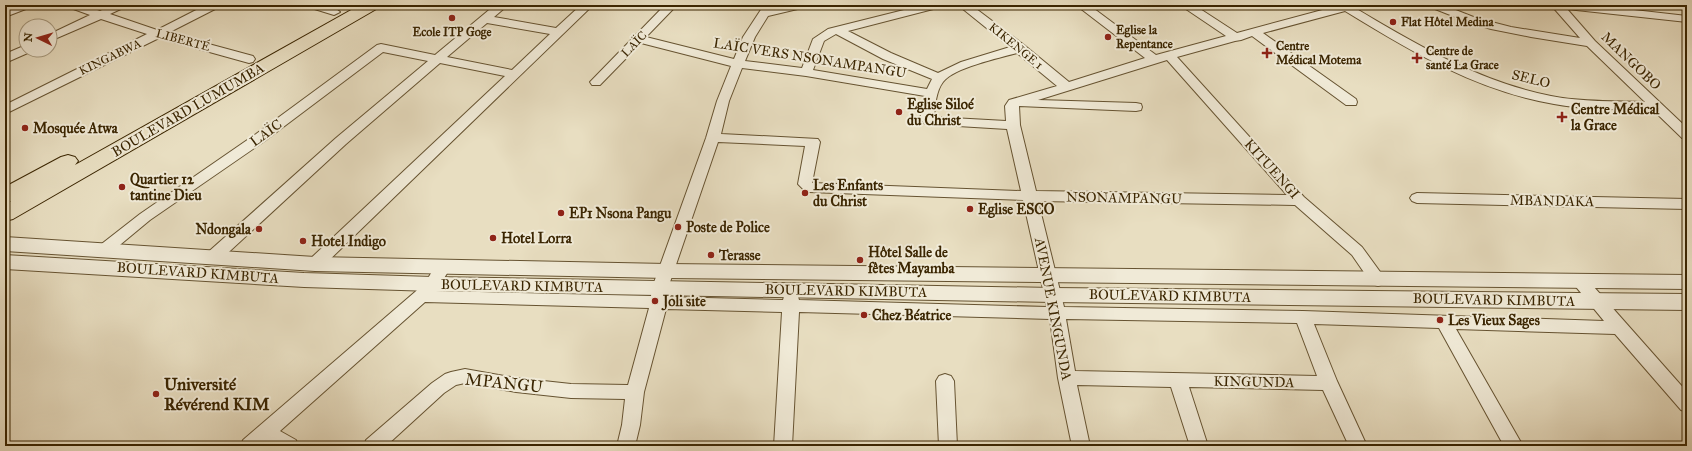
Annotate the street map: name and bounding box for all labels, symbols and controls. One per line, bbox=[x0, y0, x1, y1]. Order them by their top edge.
marker: Ecole ITP Goge bbox=[447, 13, 457, 23]
place label: Flat Hôtel Medina bbox=[1401, 15, 1495, 29]
marker: Flat Hôtel Medina bbox=[1388, 17, 1398, 27]
north arrow bbox=[18, 18, 58, 58]
street label: KIKENGE 1 bbox=[986, 20, 1046, 72]
place label: Eglise la Repentance bbox=[1116, 23, 1173, 52]
street label: LIBERTÉ bbox=[154, 24, 213, 54]
place label: Ecole ITP Goge bbox=[413, 25, 491, 40]
street label: LAÏC bbox=[617, 27, 650, 60]
street label: MANGOBO bbox=[1598, 28, 1664, 94]
text: N bbox=[22, 31, 35, 42]
street label: LAÏC VERS NSONAMPANGU bbox=[712, 32, 909, 82]
marker: Eglise la Repentance bbox=[1103, 32, 1113, 42]
street label: KINGABWA bbox=[77, 36, 143, 78]
place label: Centre Médical Motema bbox=[1276, 39, 1362, 67]
place label: Centre de santé La Grace bbox=[1426, 44, 1499, 72]
marker: Centre Médical Motema bbox=[1261, 47, 1273, 59]
marker: Centre de santé La Grace bbox=[1411, 52, 1423, 64]
street label: BOULEVARD LUMUMBA bbox=[109, 59, 268, 161]
street label: SELO bbox=[1510, 66, 1552, 92]
place label: Eglise Siloé du Christ bbox=[907, 96, 975, 129]
place label: Centre Médical la Grace bbox=[1570, 101, 1661, 134]
marker: Eglise Siloé du Christ bbox=[894, 107, 904, 117]
marker: Centre Médical la Grace bbox=[1556, 111, 1568, 123]
street label: LAÏC bbox=[245, 114, 285, 150]
place label: Mosquée Atwa bbox=[33, 120, 119, 138]
marker: Mosquée Atwa bbox=[20, 123, 30, 133]
street label: KITUENGI bbox=[1241, 136, 1303, 202]
place label: Quartier 12 tantine Dieu bbox=[129, 171, 202, 204]
place label: Les Enfants du Christ bbox=[813, 177, 883, 210]
marker: Quartier 12 tantine Dieu bbox=[117, 182, 127, 192]
marker: Les Enfants du Christ bbox=[800, 188, 810, 198]
street label: NSONAMPANGU bbox=[1066, 188, 1183, 208]
street label: MBANDAKA bbox=[1510, 192, 1595, 210]
place label: Eglise ESCO bbox=[978, 201, 1055, 219]
marker: Eglise ESCO bbox=[965, 204, 975, 214]
place label: EP1 Nsona Pangu bbox=[569, 205, 672, 223]
marker: EP1 Nsona Pangu bbox=[556, 208, 566, 218]
place label: Poste de Police bbox=[686, 219, 770, 236]
place label: Ndongala bbox=[195, 221, 252, 239]
marker: Poste de Police bbox=[673, 222, 683, 232]
marker: Ndongala bbox=[254, 224, 264, 234]
place label: Hotel Lorra bbox=[501, 230, 573, 247]
place label: Hotel Indigo bbox=[311, 233, 386, 251]
marker: Hotel Lorra bbox=[488, 233, 498, 243]
street label: AVENUE KINGUNDA bbox=[1031, 235, 1075, 382]
marker: Hotel Indigo bbox=[298, 236, 308, 246]
place label: Hôtel Salle de fêtes Mayamba bbox=[867, 244, 955, 278]
place label: Terasse bbox=[718, 247, 761, 264]
marker: Terasse bbox=[706, 250, 716, 260]
marker: Hôtel Salle de fêtes Mayamba bbox=[855, 255, 865, 265]
street label: BOULEVARD KIMBUTA bbox=[116, 259, 280, 287]
street label: BOULEVARD KIMBUTA bbox=[441, 276, 604, 296]
street label: BOULEVARD KIMBUTA bbox=[765, 281, 928, 301]
street label: BOULEVARD KIMBUTA bbox=[1089, 286, 1252, 306]
street label: BOULEVARD KIMBUTA bbox=[1413, 290, 1576, 310]
place label: Joli site bbox=[661, 293, 706, 311]
marker: Joli site bbox=[650, 296, 660, 306]
place label: Chez Béatrice bbox=[872, 307, 952, 324]
marker: Chez Béatrice bbox=[859, 310, 869, 320]
place label: Les Vieux Sages bbox=[1448, 312, 1540, 330]
marker: Les Vieux Sages bbox=[1435, 315, 1445, 325]
street label: MPANGU bbox=[464, 368, 545, 398]
street label: KINGUNDA bbox=[1213, 373, 1295, 391]
place label: Université Révérend KIM bbox=[164, 374, 270, 415]
marker: Université Révérend KIM bbox=[151, 389, 161, 399]

